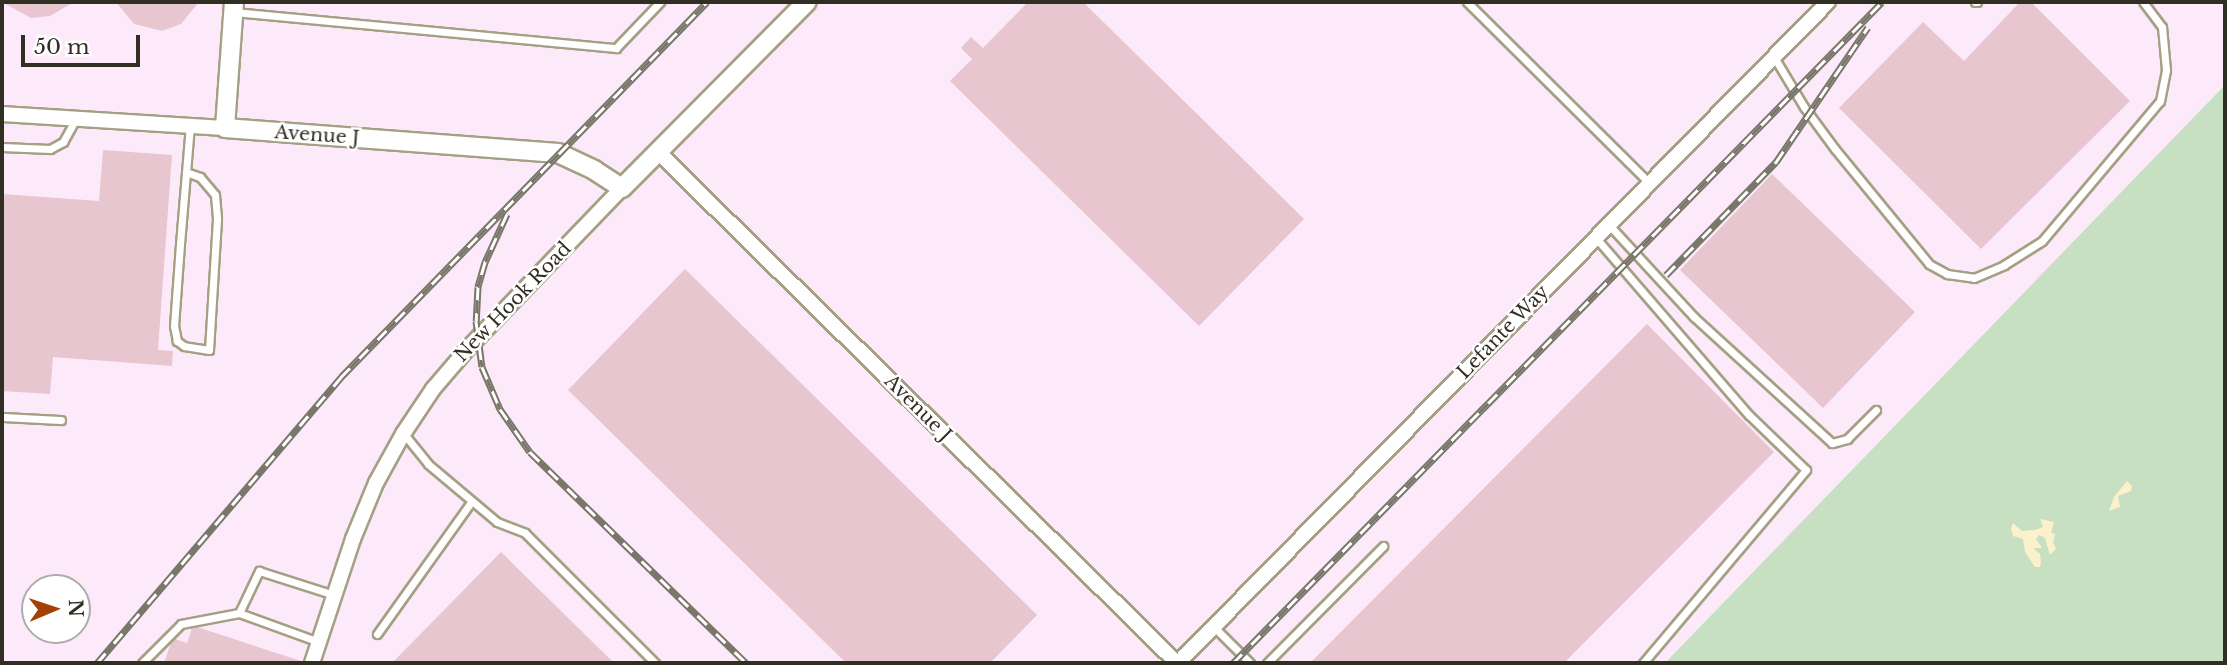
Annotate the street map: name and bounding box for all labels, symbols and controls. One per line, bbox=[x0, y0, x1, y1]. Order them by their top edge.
scale bar bbox=[24, 21, 144, 65]
text: 50 m bbox=[34, 34, 89, 60]
street label: Avenue J bbox=[274, 121, 360, 149]
street label: New Hook Road bbox=[450, 237, 576, 367]
street label: Lefante Way bbox=[1452, 280, 1554, 384]
street label: Avenue J bbox=[880, 370, 956, 446]
north arrow bbox=[21, 574, 91, 644]
text: N bbox=[64, 599, 87, 618]

